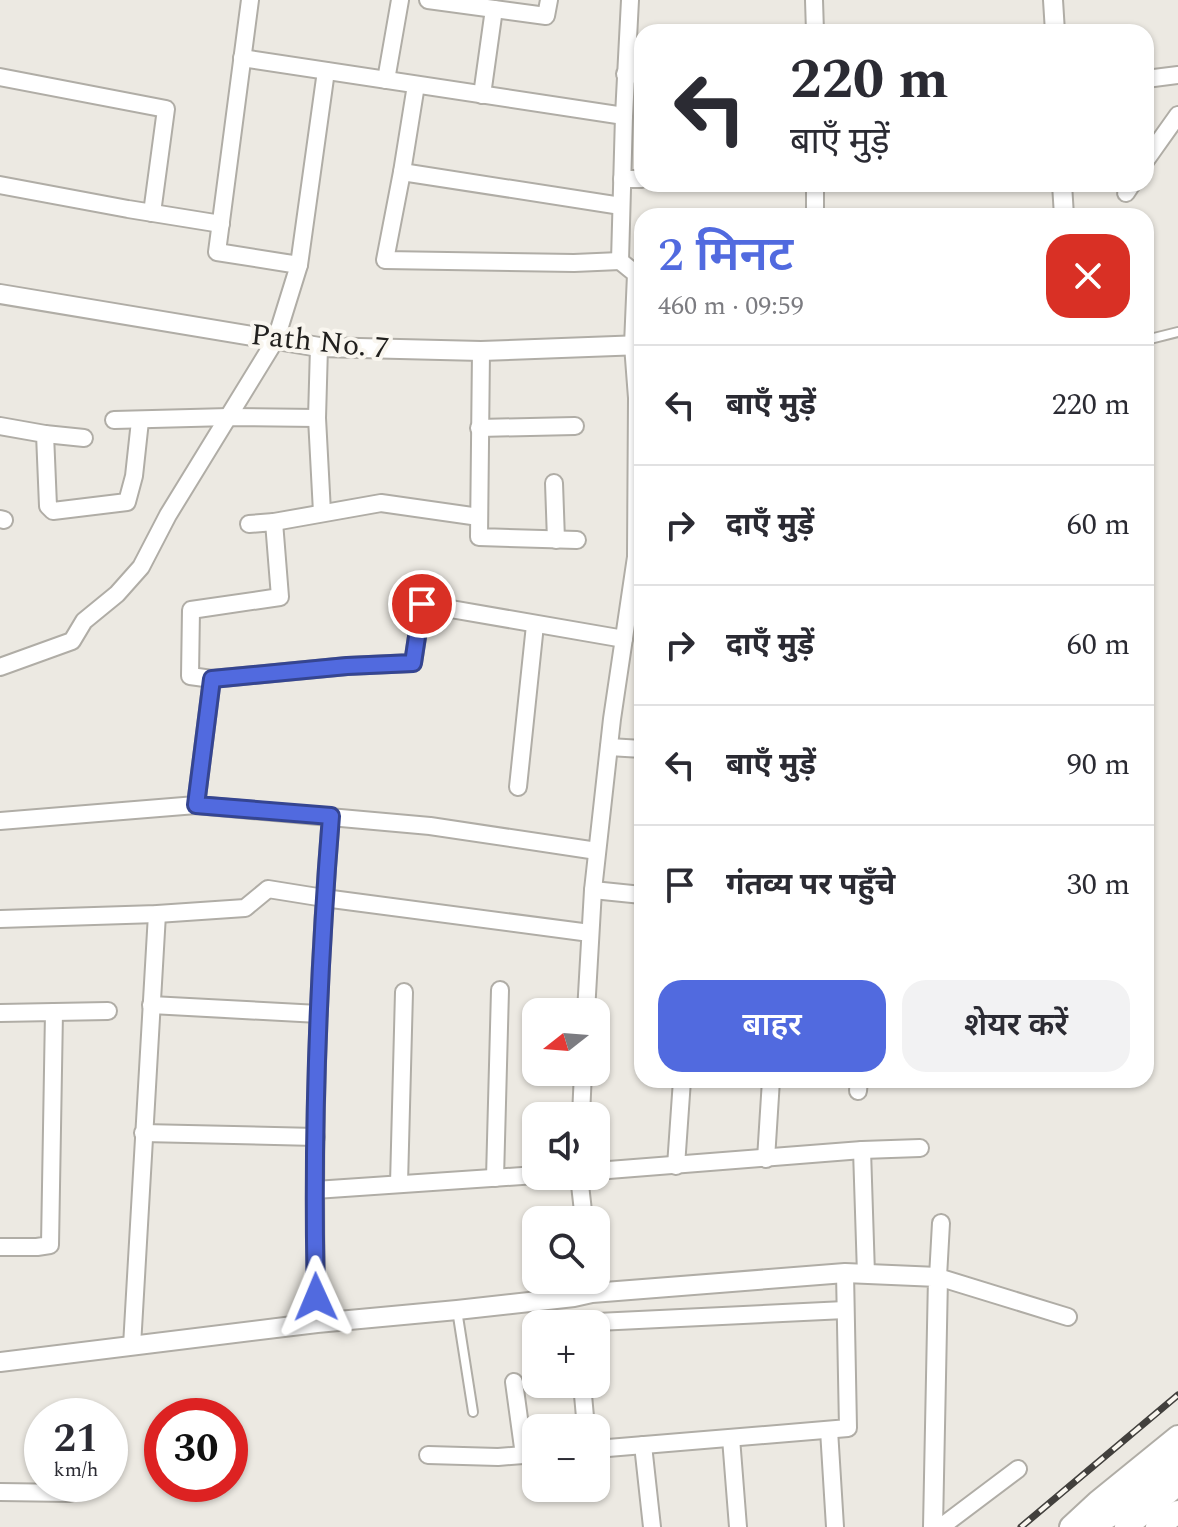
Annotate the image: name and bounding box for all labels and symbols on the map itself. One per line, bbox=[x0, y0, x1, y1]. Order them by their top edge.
street label: Path No. 7 bbox=[249, 312, 391, 372]
pin bbox=[388, 570, 456, 638]
north arrow bbox=[522, 998, 610, 1086]
position arrow bbox=[274, 1255, 358, 1339]
speed limit sign: 30 bbox=[144, 1398, 248, 1502]

